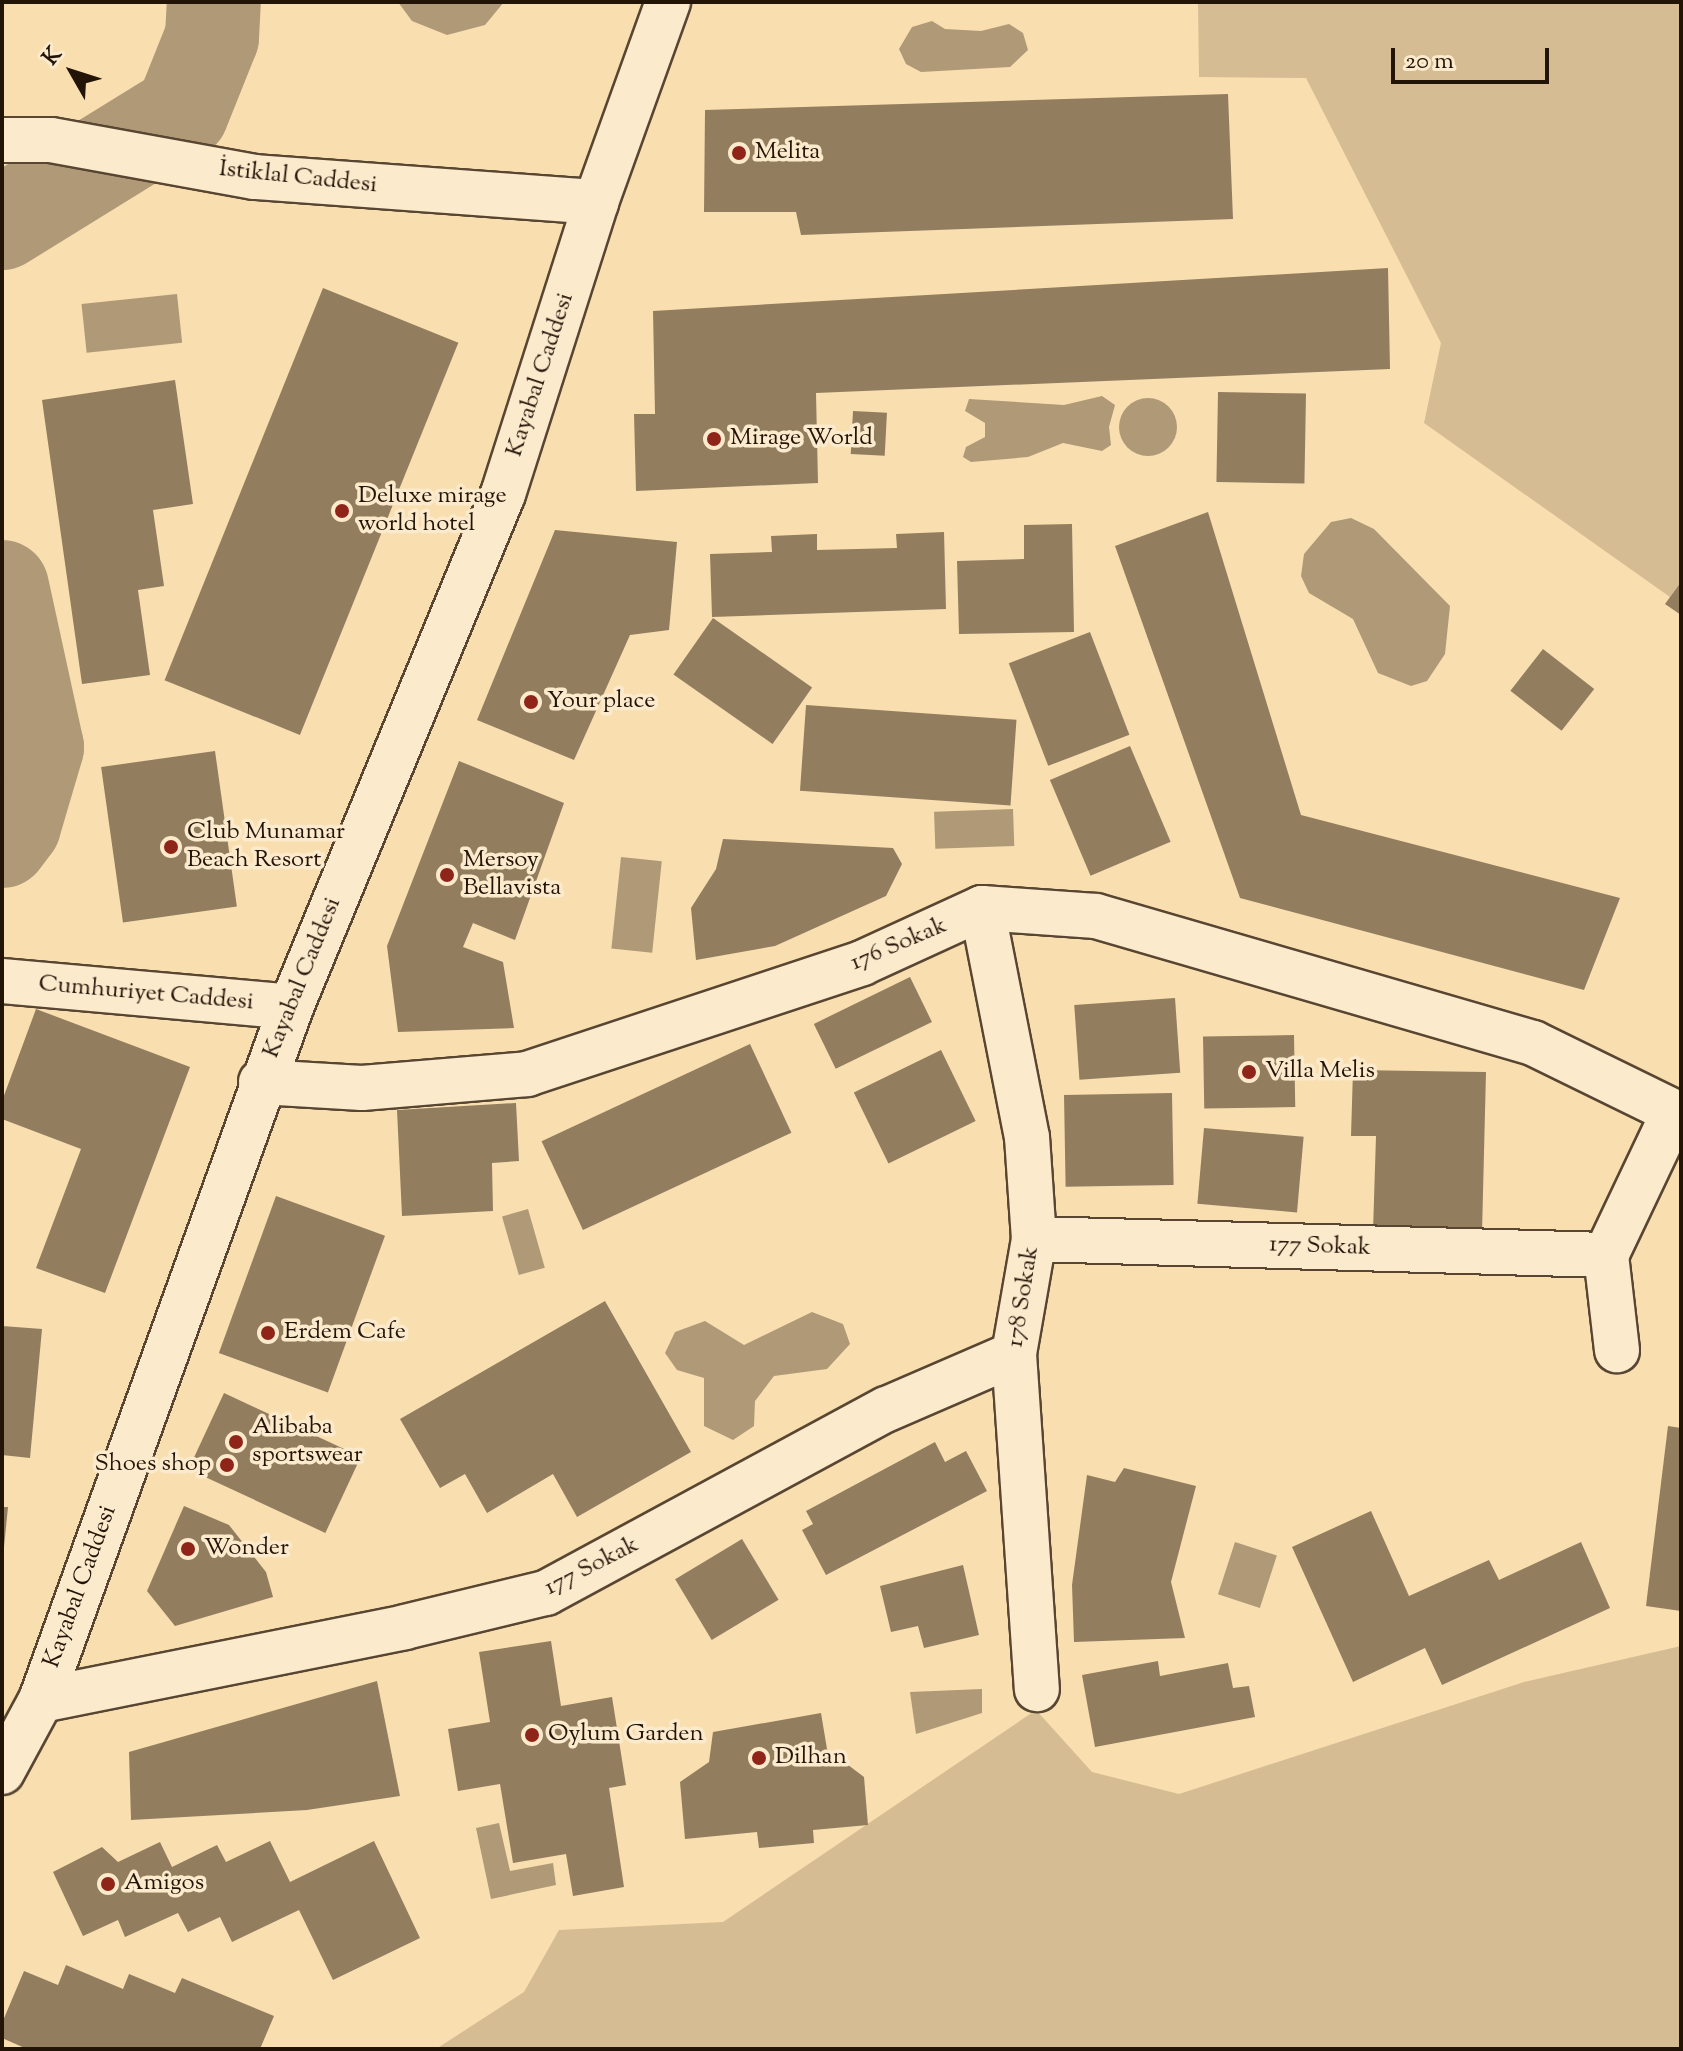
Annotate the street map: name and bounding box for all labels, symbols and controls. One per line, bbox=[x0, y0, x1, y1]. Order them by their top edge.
north arrow bbox=[32, 32, 112, 112]
scale bar bbox=[1395, 32, 1553, 82]
text: K bbox=[36, 41, 71, 73]
text: 20 m bbox=[1405, 45, 1454, 79]
place label: Melita bbox=[755, 139, 820, 167]
marker: Melita bbox=[730, 144, 748, 162]
street label: İstiklal Caddesi bbox=[218, 155, 378, 201]
street label: Kayabal Caddesi bbox=[501, 289, 581, 461]
place label: Mirage World bbox=[730, 425, 873, 453]
marker: Mirage World bbox=[705, 430, 723, 448]
place label: Deluxe mirage world hotel bbox=[358, 483, 507, 539]
marker: Deluxe mirage world hotel bbox=[333, 502, 351, 520]
place label: Your place bbox=[547, 688, 655, 716]
marker: Your place bbox=[522, 693, 540, 711]
place label: Club Munamar Beach Resort bbox=[187, 819, 345, 875]
marker: Club Munamar Beach Resort bbox=[162, 838, 180, 856]
place label: Mersoy Bellavista bbox=[463, 847, 561, 903]
marker: Mersoy Bellavista bbox=[438, 866, 456, 884]
street label: Kayabal Caddesi bbox=[258, 893, 348, 1063]
street label: 176 Sokak bbox=[847, 912, 951, 978]
street label: Cumhuriyet Caddesi bbox=[37, 970, 255, 1018]
place label: Villa Melis bbox=[1265, 1058, 1375, 1086]
marker: Villa Melis bbox=[1240, 1063, 1258, 1081]
street label: 177 Sokak bbox=[1269, 1231, 1371, 1263]
street label: 178 Sokak bbox=[1002, 1244, 1046, 1350]
place label: Erdem Cafe bbox=[284, 1319, 406, 1347]
marker: Erdem Cafe bbox=[259, 1324, 277, 1342]
place label: Alibaba sportswear bbox=[252, 1414, 363, 1470]
marker: Alibaba sportswear bbox=[227, 1433, 245, 1451]
place label: Shoes shop bbox=[95, 1451, 211, 1479]
marker: Shoes shop bbox=[218, 1456, 236, 1474]
street label: Kayabal Caddesi bbox=[38, 1502, 124, 1672]
street label: 177 Sokak bbox=[540, 1531, 644, 1603]
place label: Wonder bbox=[204, 1535, 289, 1563]
marker: Wonder bbox=[179, 1540, 197, 1558]
place label: Oylum Garden bbox=[548, 1721, 704, 1749]
marker: Oylum Garden bbox=[523, 1726, 541, 1744]
place label: Dilhan bbox=[775, 1744, 847, 1772]
marker: Dilhan bbox=[750, 1749, 768, 1767]
place label: Amigos bbox=[124, 1870, 204, 1898]
marker: Amigos bbox=[99, 1875, 117, 1893]

